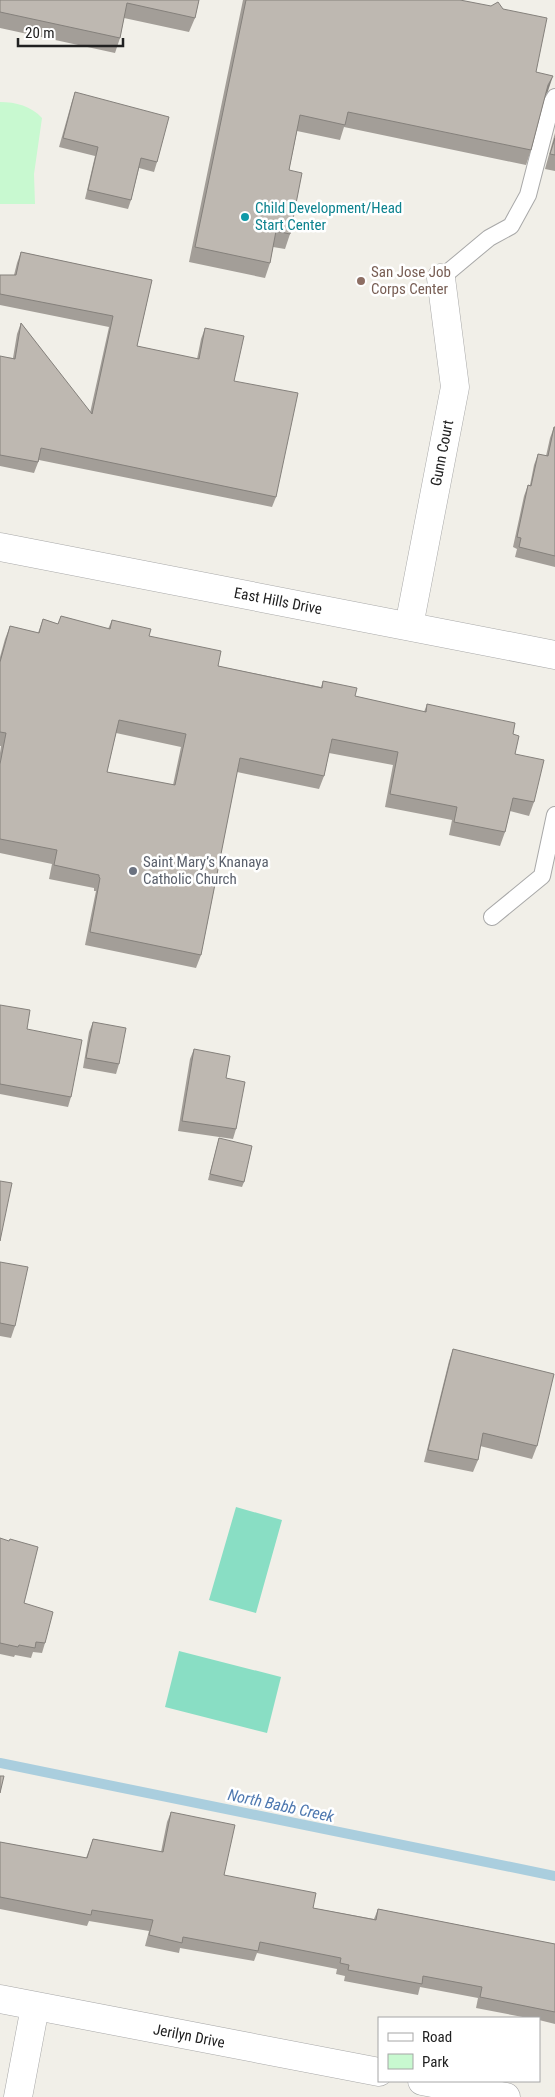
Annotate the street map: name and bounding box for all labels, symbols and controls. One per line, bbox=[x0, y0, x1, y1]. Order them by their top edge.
scale bar bbox=[18, 15, 122, 47]
text: 20 m bbox=[25, 24, 55, 42]
place label: Child Development/Head Start Center bbox=[255, 199, 402, 234]
marker: Child Development/Head Start Center bbox=[239, 211, 251, 223]
place label: San Jose Job Corps Center bbox=[371, 263, 451, 298]
marker: San Jose Job Corps Center bbox=[355, 275, 367, 287]
street label: Gunn Court bbox=[427, 419, 457, 487]
street label: East Hills Drive bbox=[233, 584, 323, 618]
place label: Saint Mary’s Knanaya Catholic Church bbox=[143, 853, 269, 888]
marker: Saint Mary’s Knanaya Catholic Church bbox=[127, 865, 139, 877]
water label: North Babb Creek bbox=[226, 1785, 337, 1826]
legend bbox=[378, 2017, 540, 2082]
street label: Jerilyn Drive bbox=[152, 2020, 226, 2052]
text: Road bbox=[422, 2028, 452, 2046]
text: Park bbox=[422, 2053, 449, 2071]

